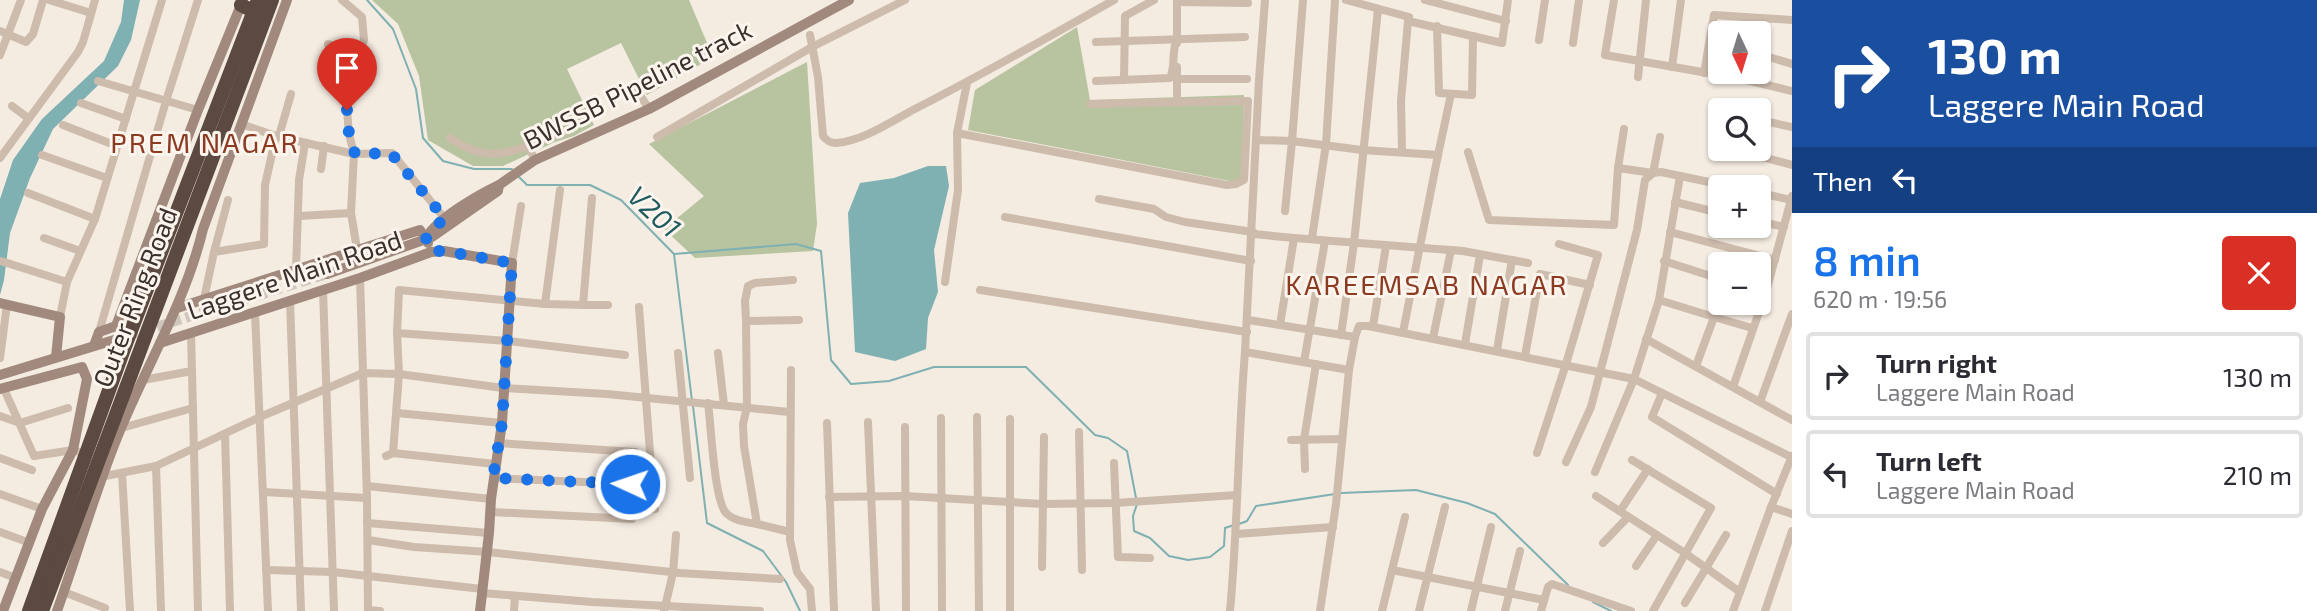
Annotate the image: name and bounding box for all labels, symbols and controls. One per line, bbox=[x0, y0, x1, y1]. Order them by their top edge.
street label: BWSSB Pipeline track bbox=[518, 13, 756, 155]
north arrow bbox=[1708, 21, 1771, 84]
map controls bbox=[1708, 21, 1771, 315]
text: 130 m bbox=[1928, 25, 2062, 84]
icon: right bbox=[1813, 28, 1904, 119]
pin bbox=[317, 38, 377, 110]
icon: arrive bbox=[328, 49, 366, 87]
text: Laggere Main Road bbox=[1928, 85, 2204, 123]
button: search bbox=[1708, 98, 1771, 161]
district label: PREM NAGAR bbox=[110, 125, 300, 159]
icon: left bbox=[1886, 161, 1924, 199]
text: Then bbox=[1813, 165, 1872, 196]
button: + bbox=[1708, 175, 1771, 238]
water label: V201 bbox=[621, 178, 689, 244]
street label: Outer Ring Road bbox=[86, 203, 182, 391]
street label: Laggere Main Road bbox=[183, 223, 405, 325]
text: 8 min bbox=[1813, 234, 1921, 284]
button: close bbox=[2222, 236, 2296, 310]
button: − bbox=[1708, 252, 1771, 315]
district label: KAREEMSAB NAGAR bbox=[1285, 267, 1569, 301]
text: 620 m · 19:56 bbox=[1813, 285, 1947, 313]
text: Turn right bbox=[1876, 347, 1997, 378]
icon: right bbox=[1817, 357, 1855, 395]
text: 130 m bbox=[2223, 361, 2292, 392]
text: Laggere Main Road bbox=[1876, 378, 2075, 406]
text: Turn left bbox=[1876, 445, 1982, 476]
position arrow bbox=[593, 447, 667, 521]
icon: left bbox=[1817, 455, 1855, 493]
text: 210 m bbox=[2223, 459, 2292, 490]
text: Laggere Main Road bbox=[1876, 476, 2075, 504]

